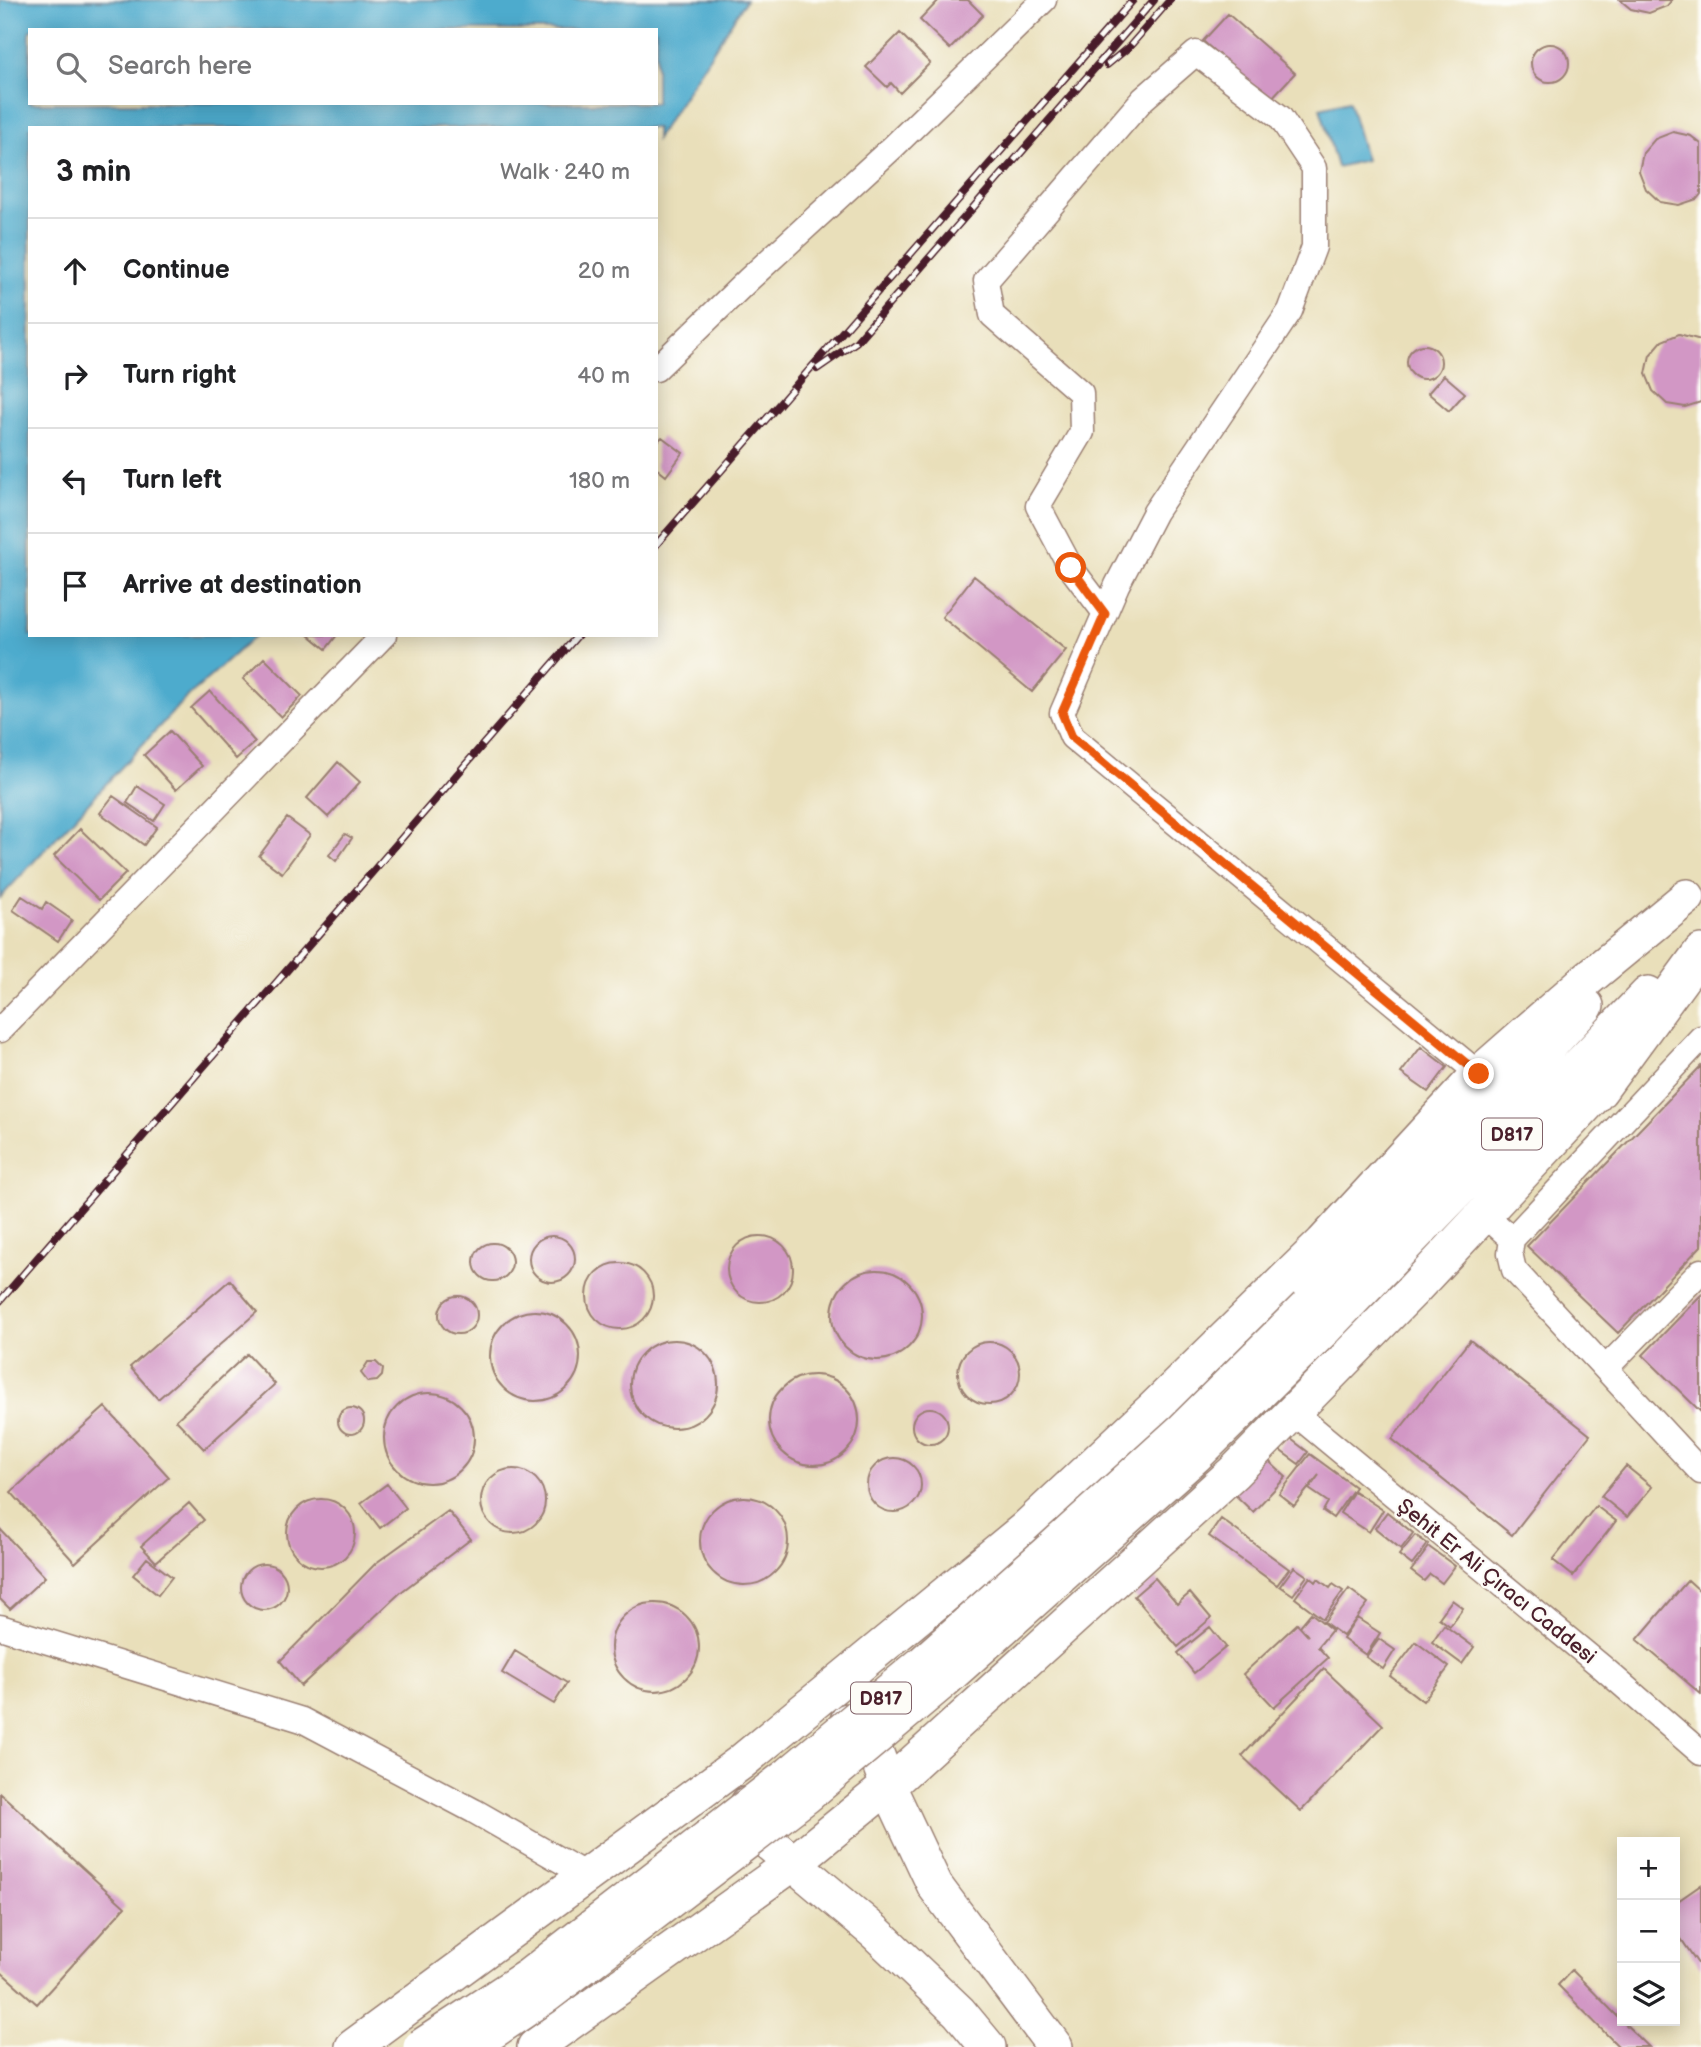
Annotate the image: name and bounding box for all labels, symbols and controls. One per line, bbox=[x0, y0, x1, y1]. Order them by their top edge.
search box bbox=[28, 28, 658, 105]
icon: search bbox=[52, 48, 90, 86]
text: Search here bbox=[108, 51, 252, 82]
text: 3 min bbox=[56, 154, 131, 190]
text: Walk · 240 m bbox=[500, 158, 630, 186]
icon: ahead bbox=[56, 252, 94, 290]
text: Continue bbox=[123, 255, 230, 286]
text: 20 m bbox=[578, 257, 630, 285]
icon: right bbox=[56, 357, 94, 395]
text: Turn right bbox=[123, 360, 236, 391]
text: 40 m bbox=[577, 362, 630, 390]
icon: left bbox=[56, 462, 94, 500]
text: Turn left bbox=[123, 465, 222, 496]
text: 180 m bbox=[569, 467, 630, 495]
route start bbox=[1055, 552, 1086, 583]
icon: arrive bbox=[56, 567, 94, 605]
text: Arrive at destination bbox=[123, 570, 362, 601]
route end bbox=[1463, 1058, 1494, 1089]
road number: D817 bbox=[1482, 1118, 1542, 1150]
street label: Şehit Er Ali Çıracı Caddesi bbox=[1392, 1494, 1601, 1669]
road number: D817 bbox=[851, 1682, 911, 1714]
map controls bbox=[1617, 1837, 1680, 2026]
button: + bbox=[1617, 1837, 1680, 1900]
button: − bbox=[1617, 1900, 1680, 1963]
button: layers bbox=[1617, 1963, 1680, 2026]

